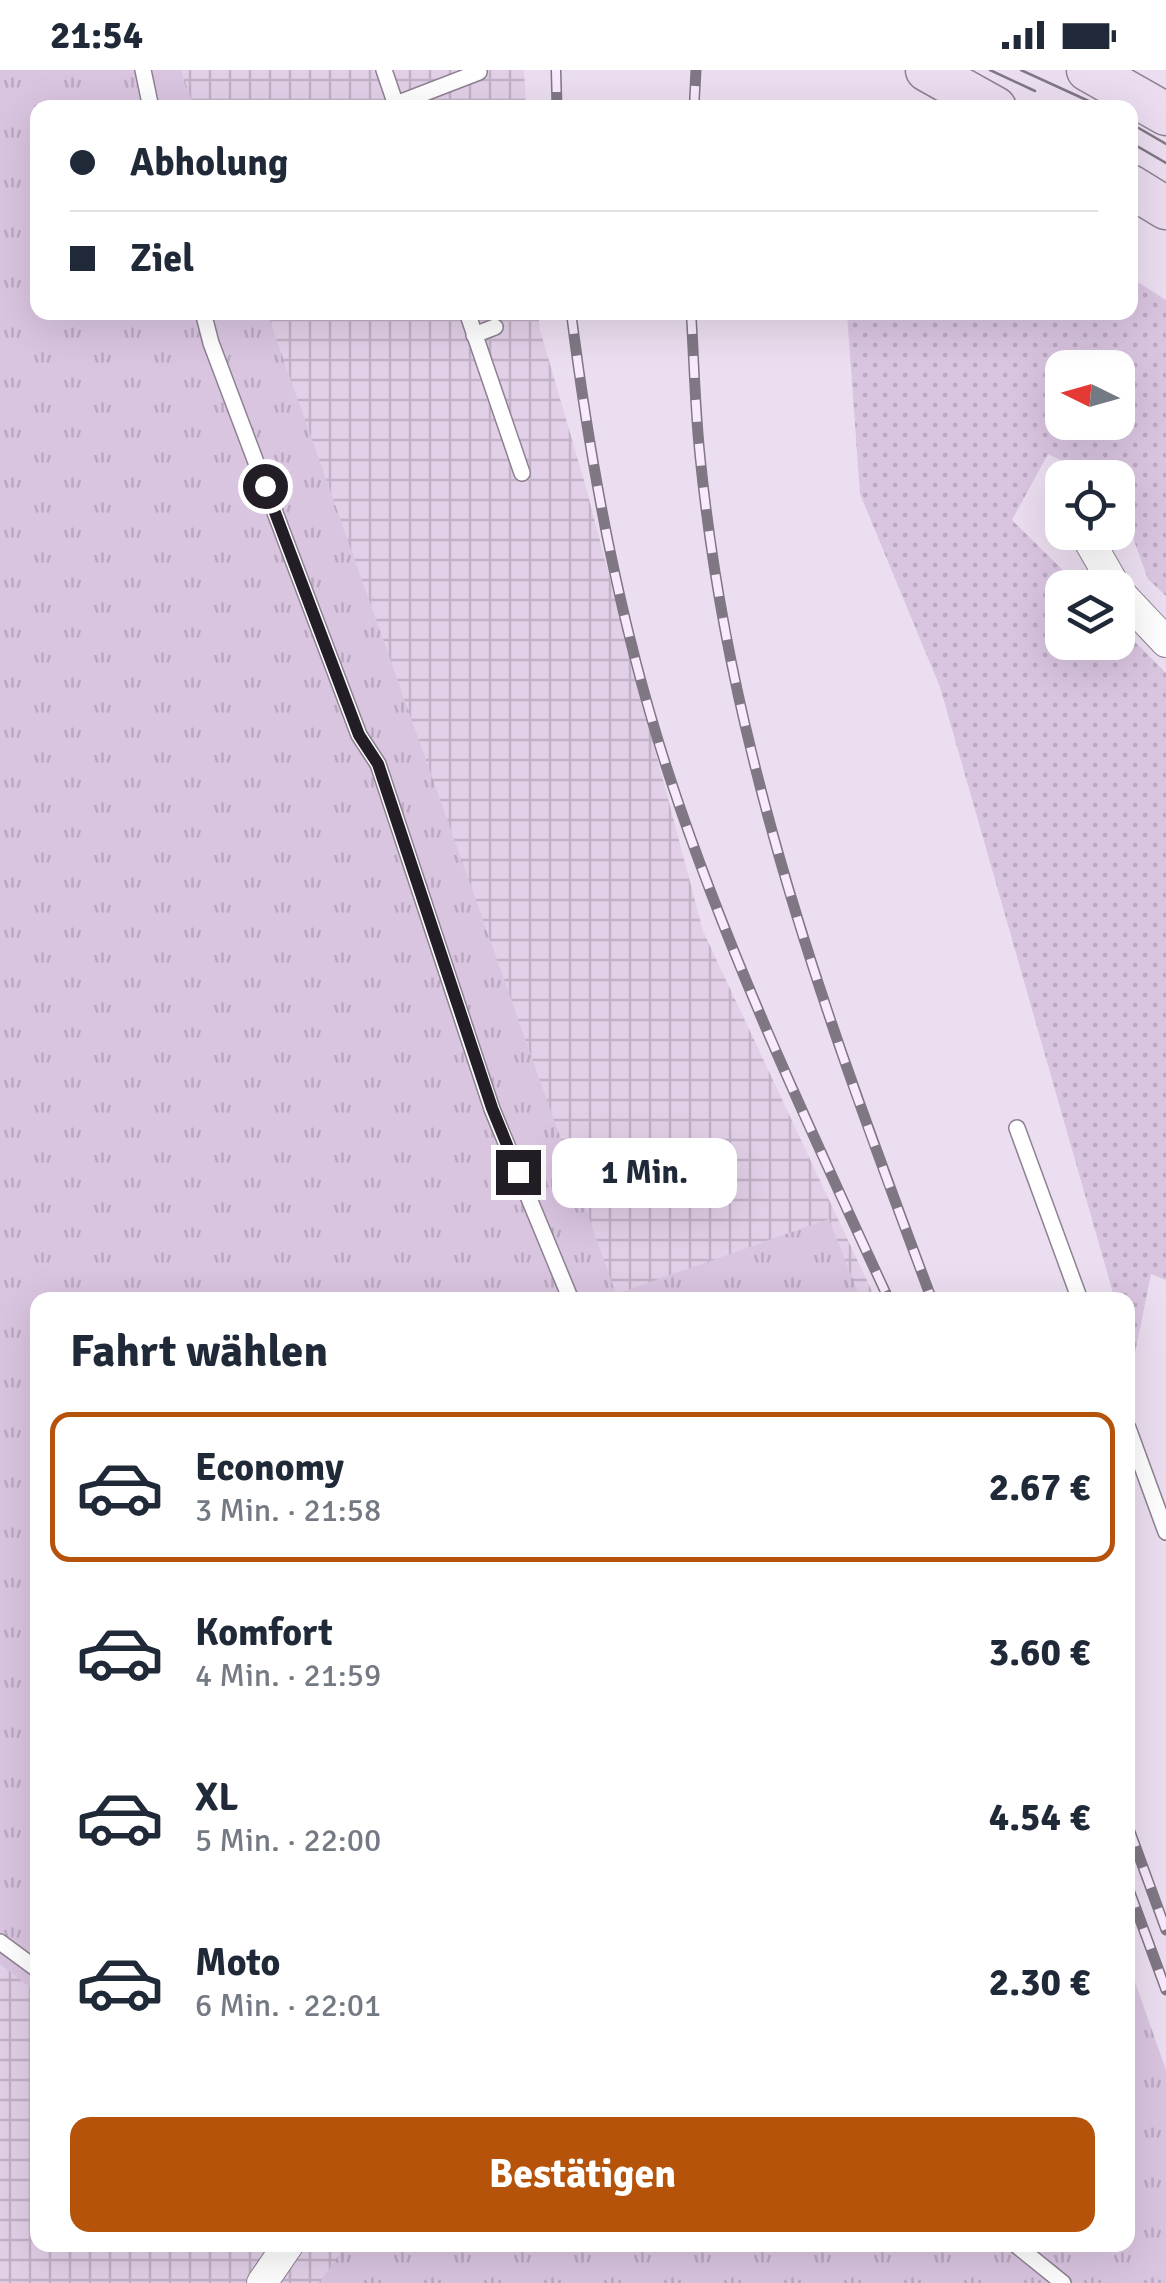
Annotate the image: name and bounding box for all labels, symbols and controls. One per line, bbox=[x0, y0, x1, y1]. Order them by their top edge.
text: 21:54 bbox=[50, 12, 143, 59]
text: Abholung bbox=[130, 139, 288, 186]
text: Ziel bbox=[130, 235, 194, 282]
north arrow bbox=[1045, 350, 1135, 440]
map controls bbox=[1045, 350, 1135, 660]
button: locate bbox=[1045, 460, 1135, 550]
route start bbox=[243, 464, 288, 509]
button: layers bbox=[1045, 570, 1135, 660]
callout: 1 Min. bbox=[553, 1137, 738, 1207]
route end bbox=[496, 1150, 541, 1195]
text: 1 Min. bbox=[601, 1153, 688, 1192]
text: Fahrt wählen bbox=[70, 1324, 328, 1379]
icon: car bbox=[75, 1442, 165, 1532]
text: Economy bbox=[195, 1444, 344, 1491]
text: 2.67 € bbox=[989, 1464, 1090, 1511]
text: 3 Min. · 21:58 bbox=[195, 1491, 381, 1530]
icon: car bbox=[75, 1607, 165, 1697]
text: Komfort bbox=[195, 1609, 333, 1656]
text: 3.60 € bbox=[989, 1629, 1090, 1676]
text: 4 Min. · 21:59 bbox=[195, 1656, 381, 1695]
icon: car bbox=[75, 1772, 165, 1862]
text: XL bbox=[195, 1774, 238, 1821]
text: 4.54 € bbox=[989, 1794, 1090, 1841]
text: 5 Min. · 22:00 bbox=[195, 1821, 381, 1860]
icon: car bbox=[75, 1937, 165, 2027]
text: Moto bbox=[195, 1939, 280, 1986]
text: 2.30 € bbox=[989, 1959, 1090, 2006]
text: 6 Min. · 22:01 bbox=[195, 1986, 381, 2025]
button: Bestätigen bbox=[70, 2117, 1095, 2232]

